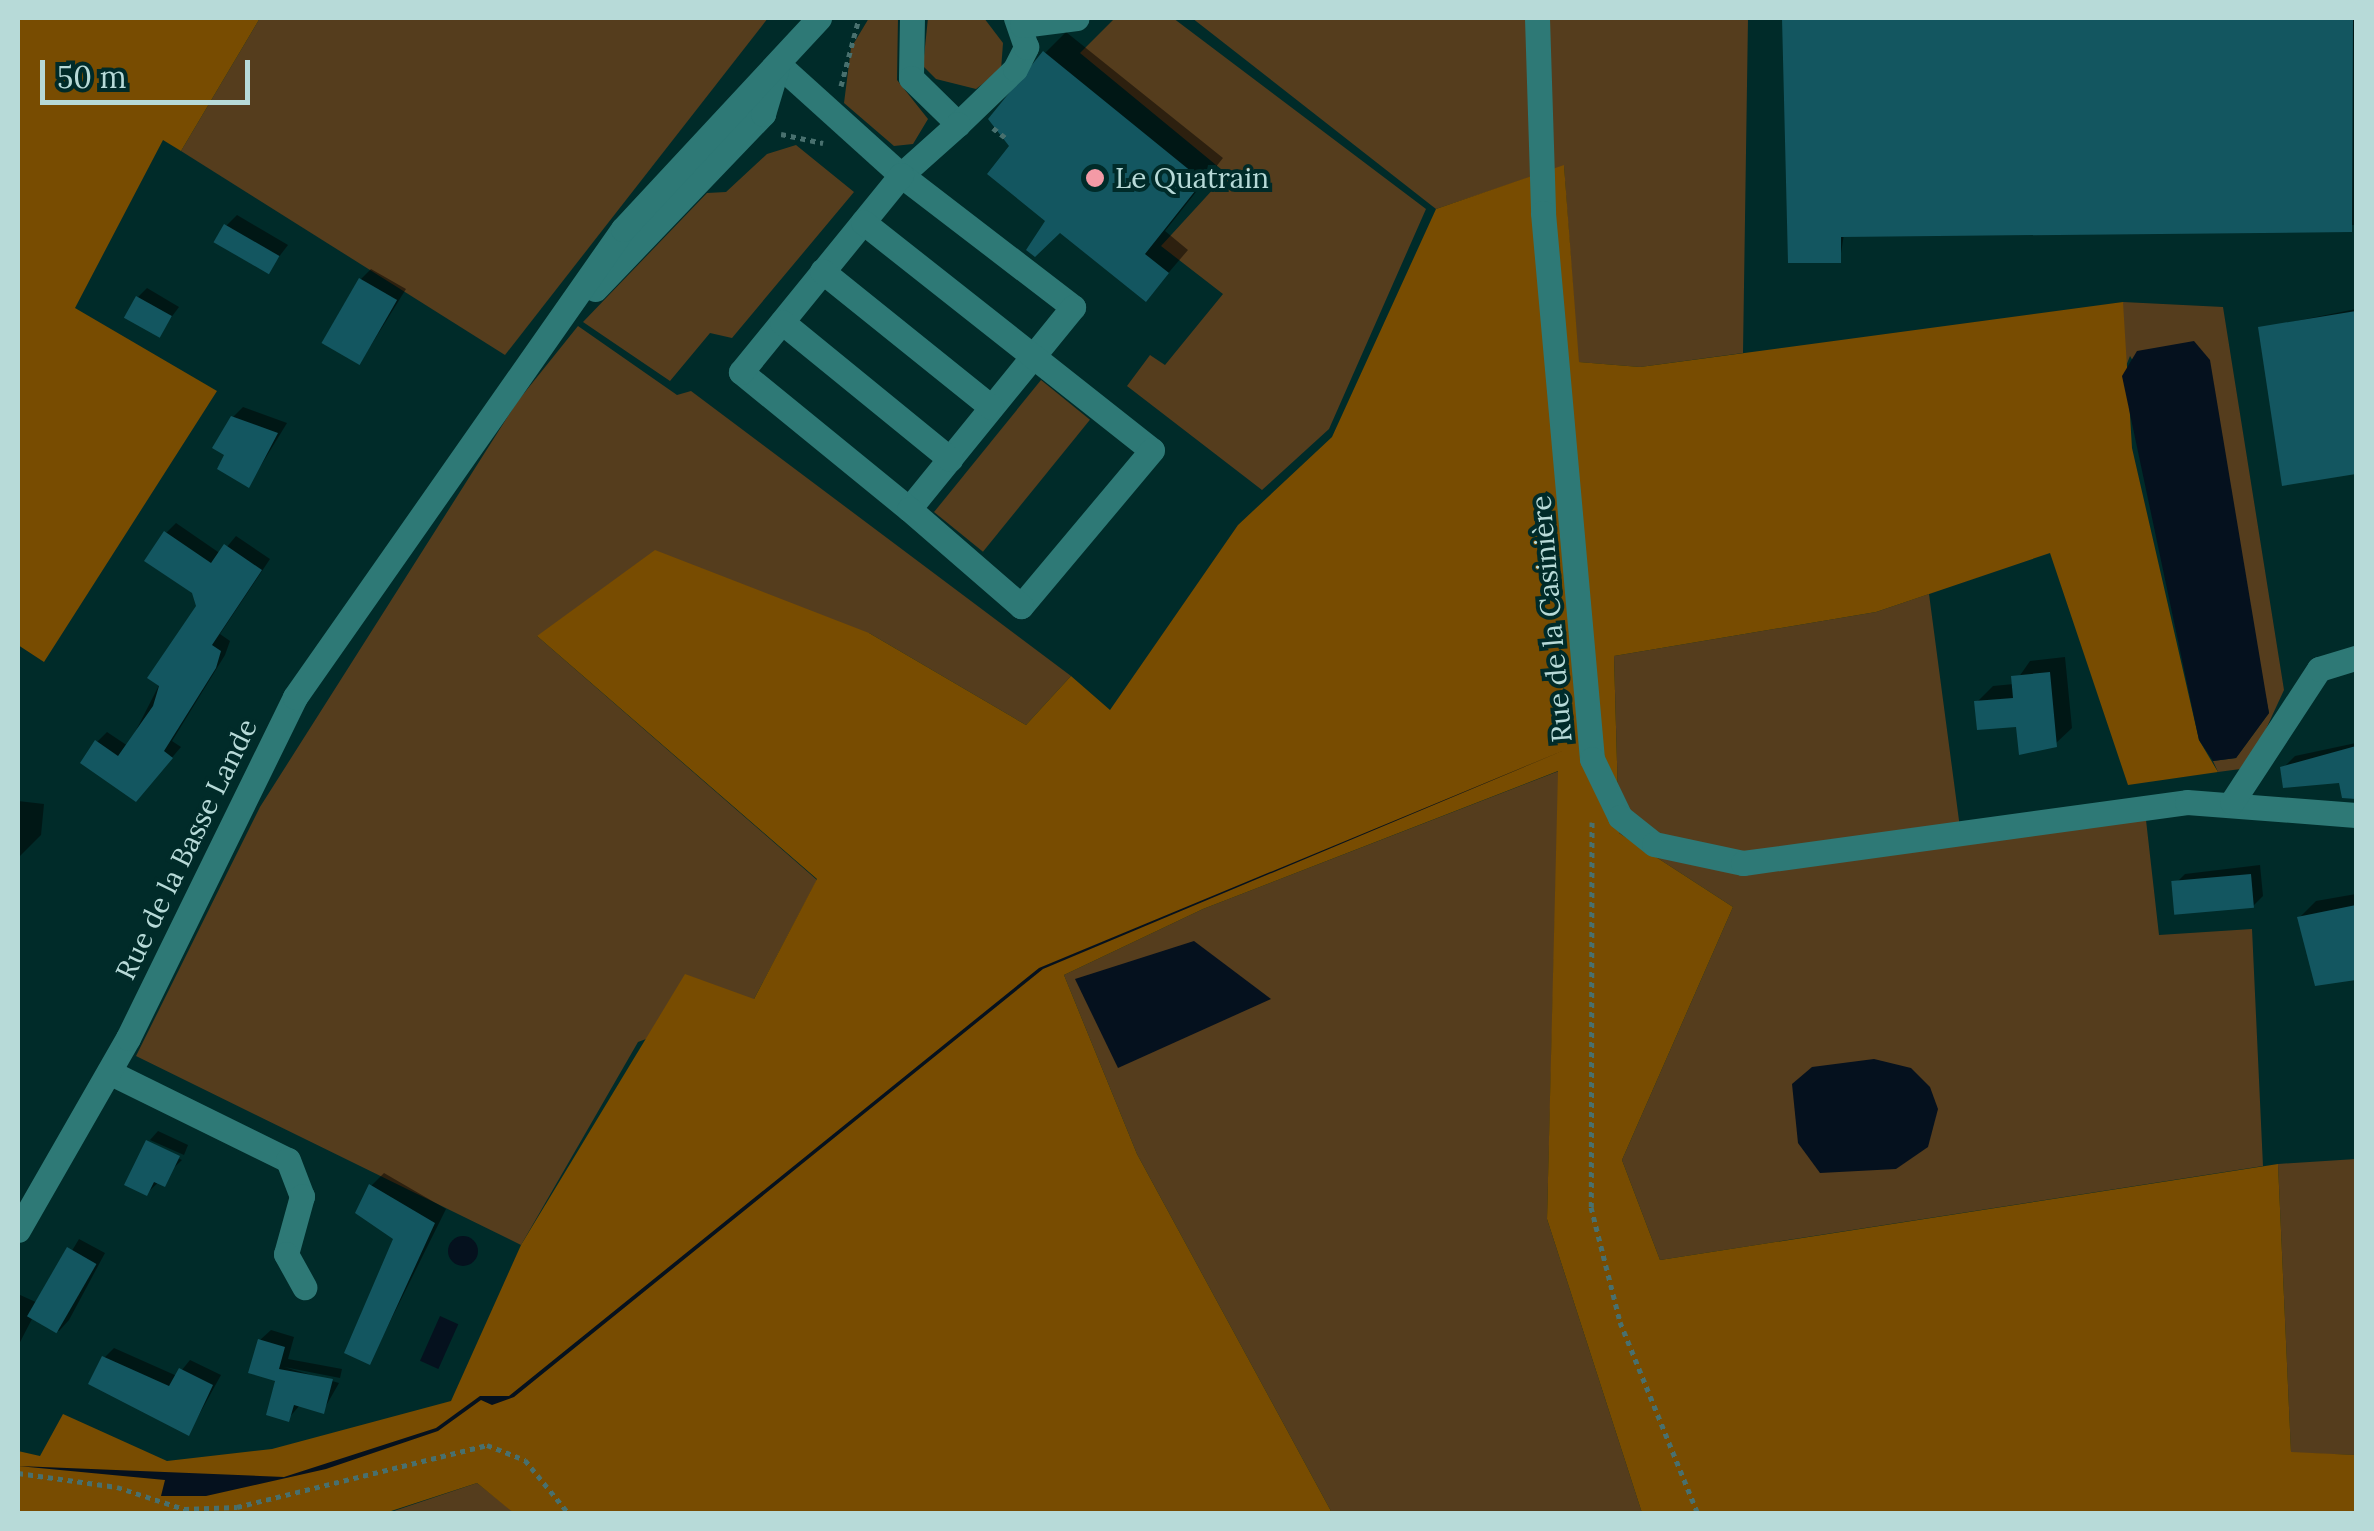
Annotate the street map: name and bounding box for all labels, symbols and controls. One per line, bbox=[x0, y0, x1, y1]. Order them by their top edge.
scale bar bbox=[45, 40, 255, 102]
text: 50 m bbox=[57, 58, 127, 96]
place label: Le Quatrain bbox=[1115, 161, 1269, 195]
marker: Le Quatrain bbox=[1084, 167, 1106, 189]
street label: Rue de la Casinière bbox=[1523, 494, 1579, 744]
street label: Rue de la Basse Lande bbox=[108, 713, 264, 985]

